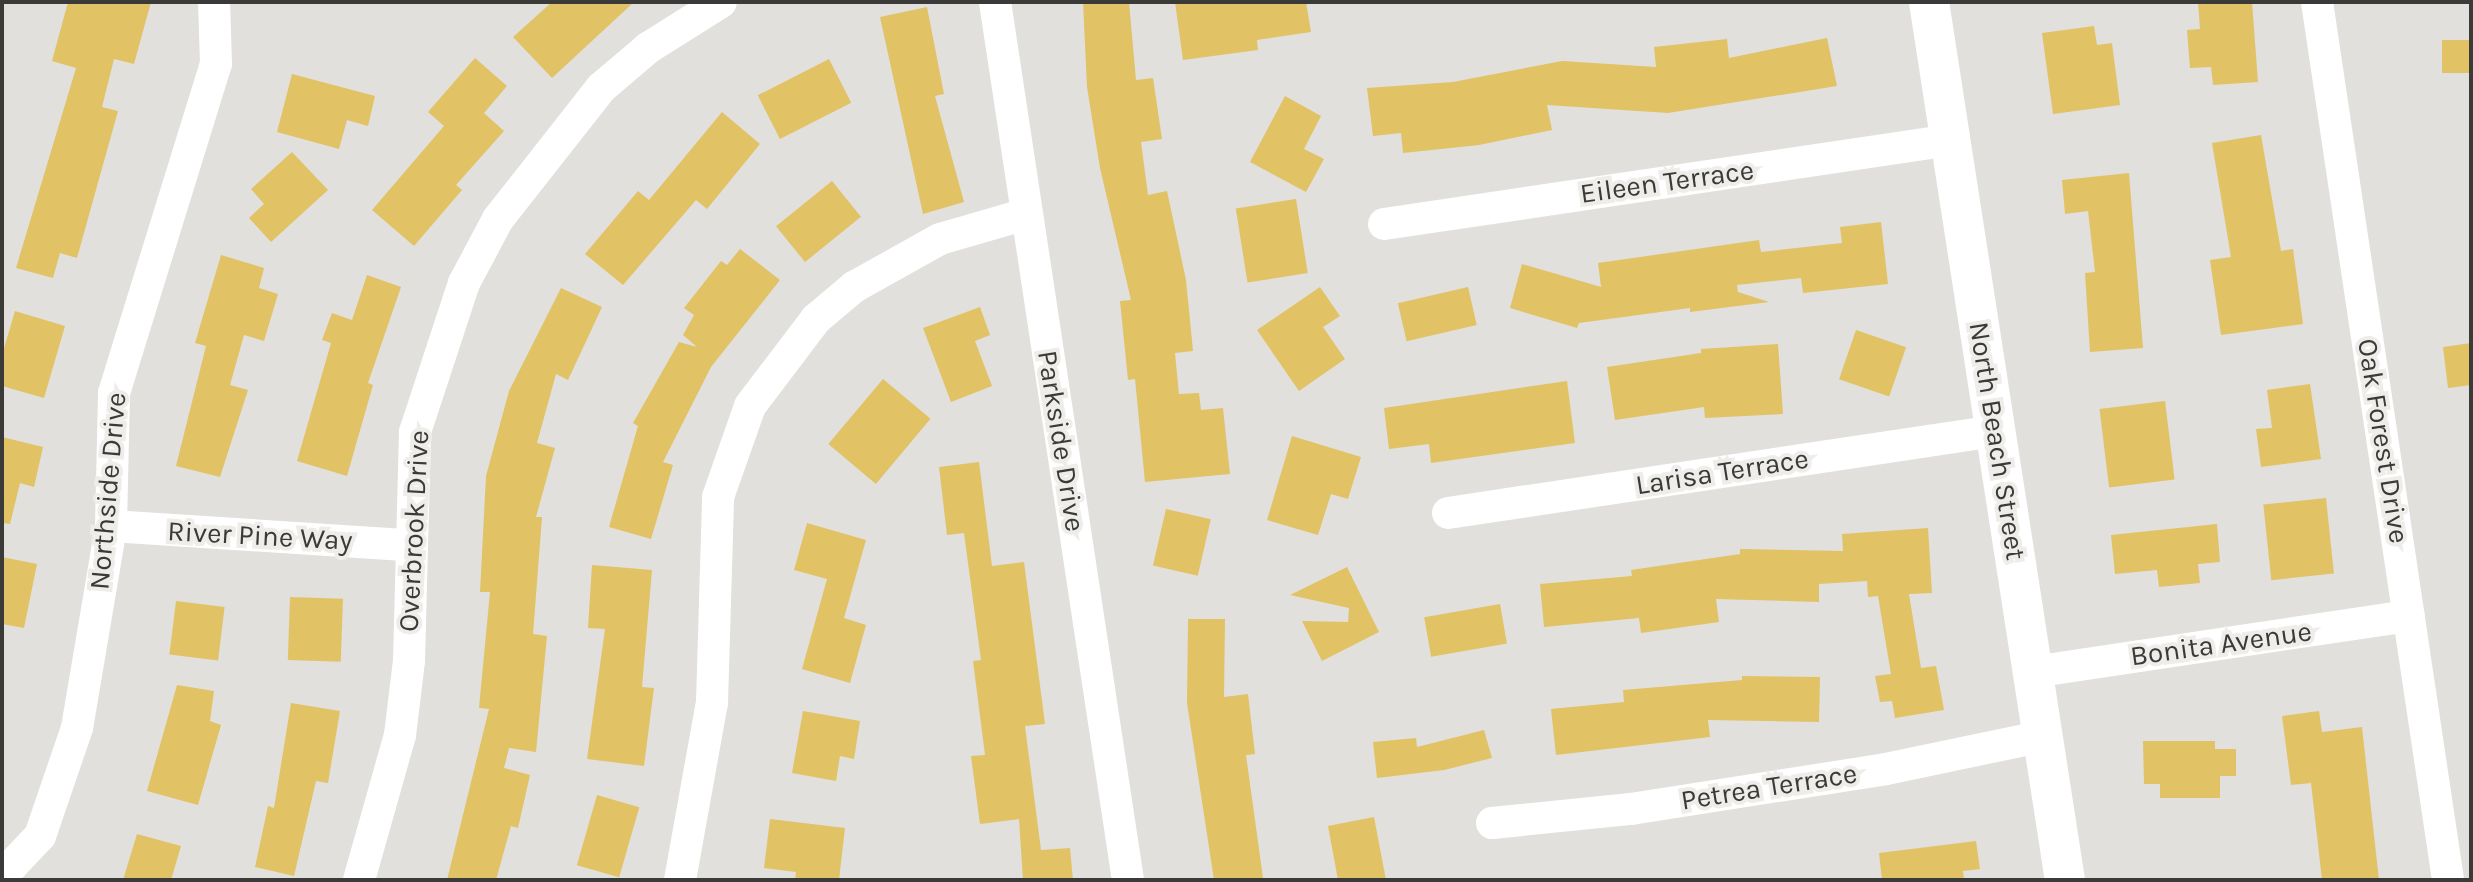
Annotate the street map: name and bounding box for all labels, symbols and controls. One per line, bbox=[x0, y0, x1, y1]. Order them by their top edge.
street label: Eileen Terrace bbox=[1578, 153, 1756, 211]
street label: North Beach Street bbox=[1962, 320, 2032, 562]
street label: Oak Forest Drive bbox=[2350, 336, 2416, 546]
street label: Parkside Drive bbox=[1030, 348, 1092, 534]
street label: Northside Drive bbox=[83, 391, 133, 591]
street label: Overbrook Drive bbox=[392, 429, 436, 633]
street label: Larisa Terrace bbox=[1633, 442, 1811, 502]
street label: River Pine Way bbox=[167, 514, 353, 558]
street label: Bonita Avenue bbox=[2128, 615, 2314, 673]
street label: Petrea Terrace bbox=[1679, 757, 1859, 817]

